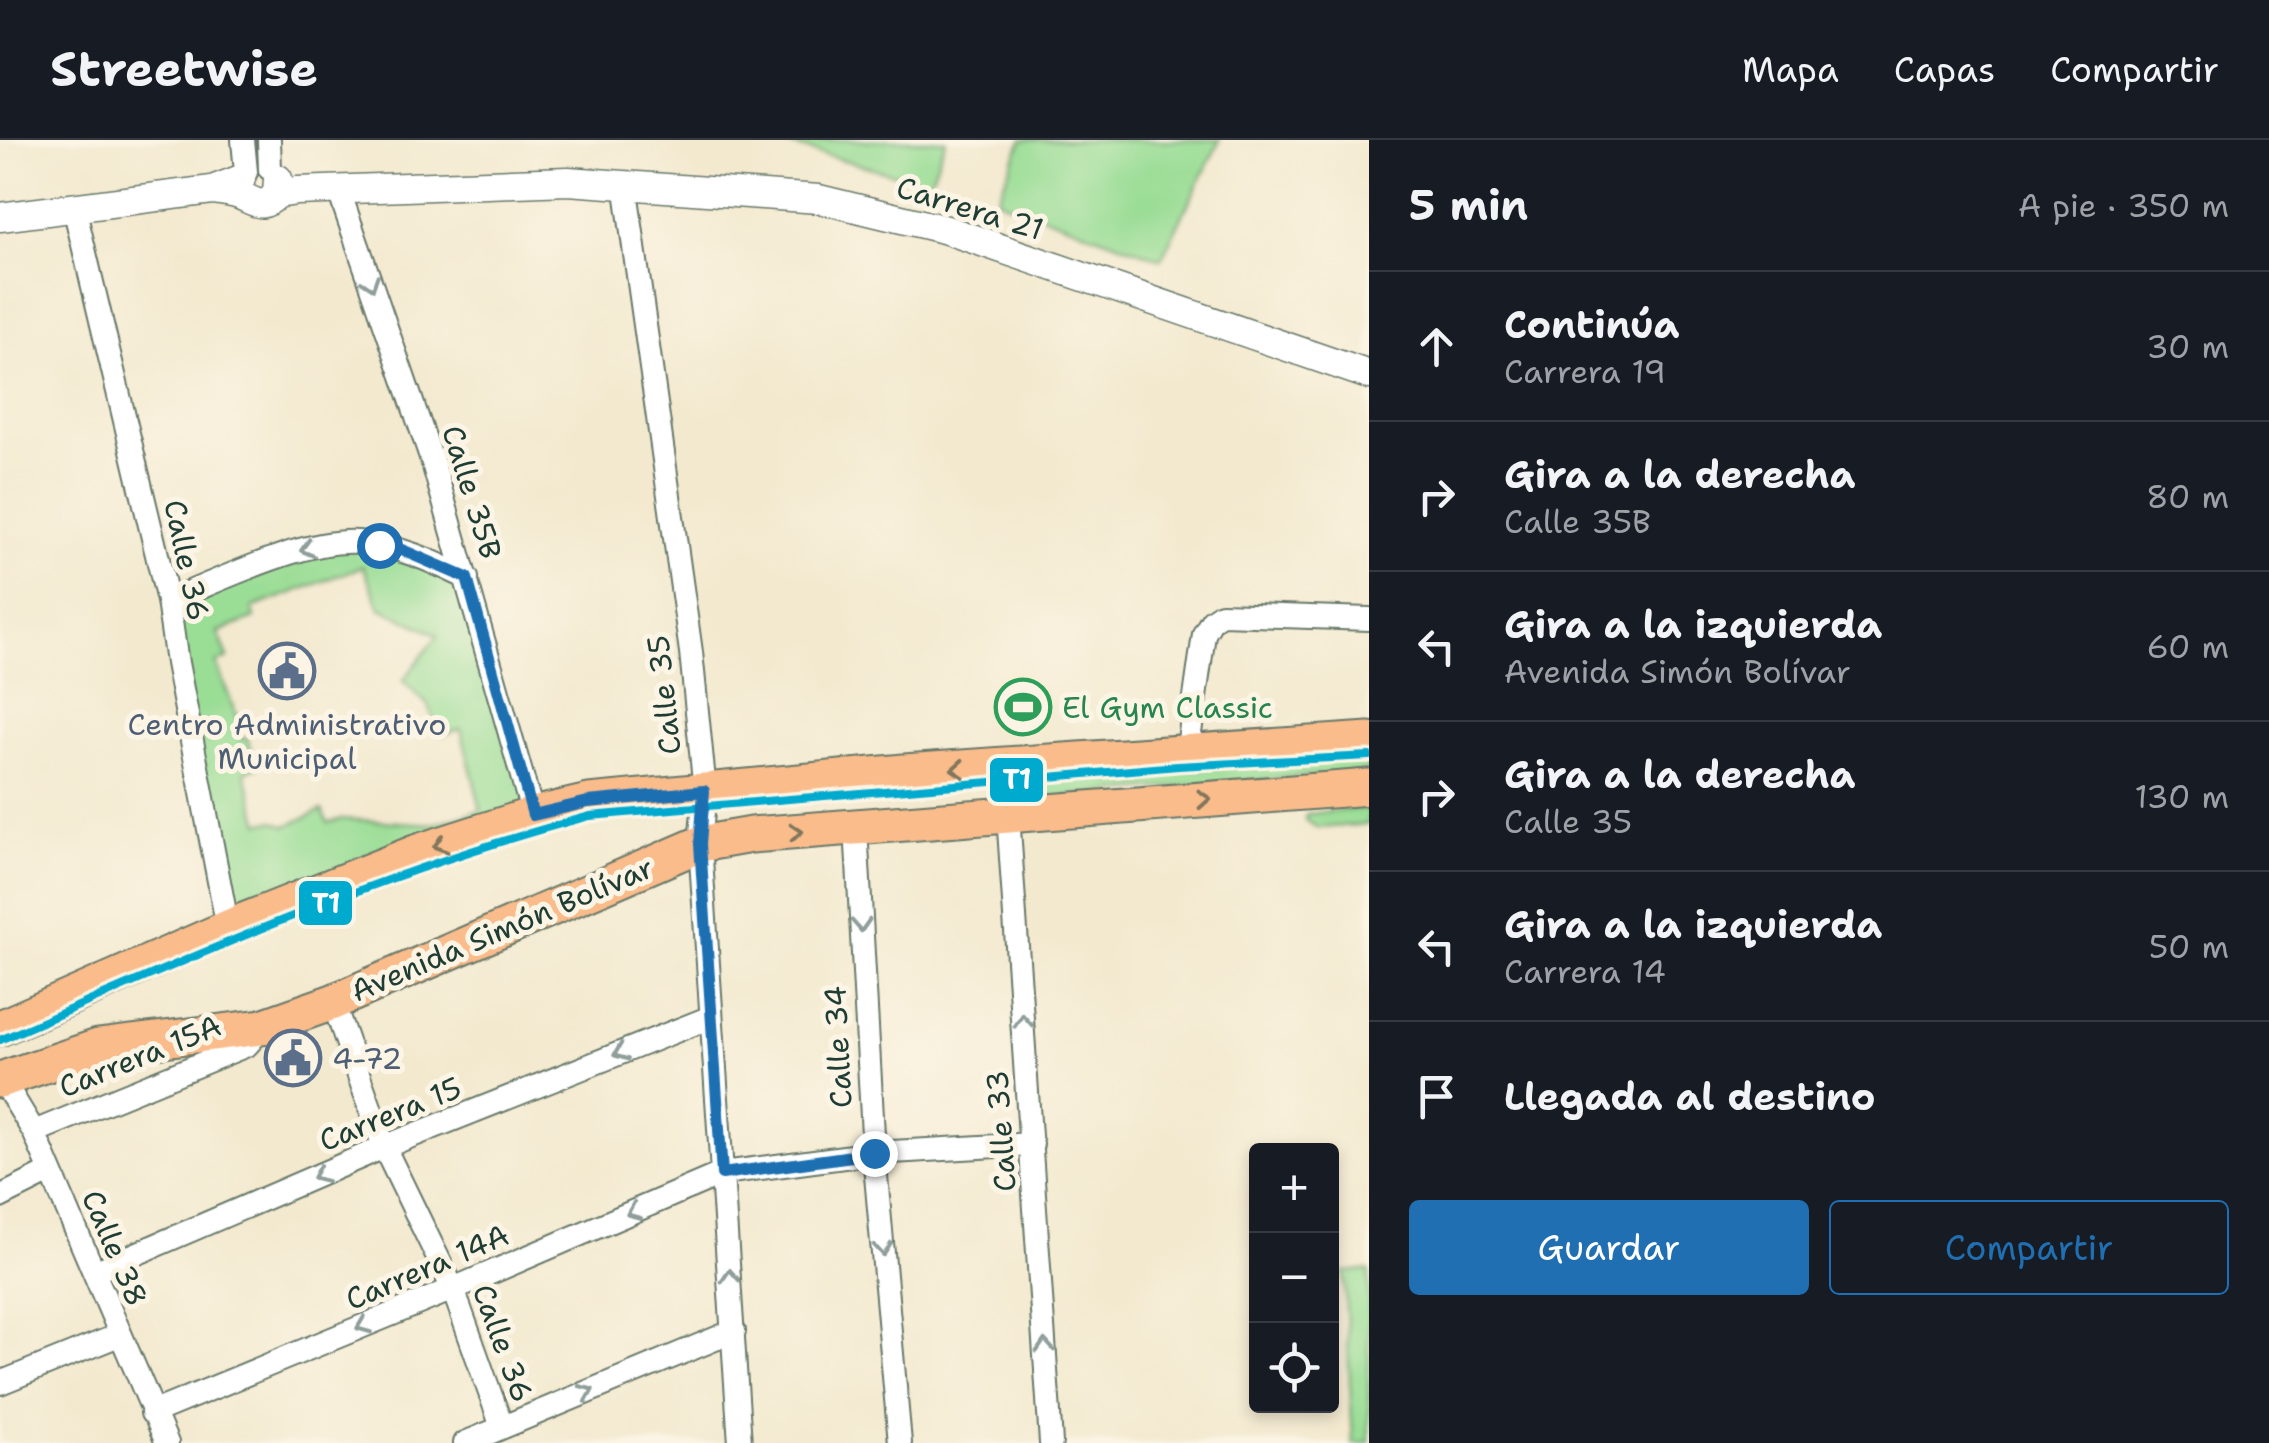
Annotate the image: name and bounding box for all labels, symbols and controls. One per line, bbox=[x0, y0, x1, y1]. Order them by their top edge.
text: Streetwise bbox=[50, 37, 318, 101]
text: Mapa bbox=[1742, 46, 1839, 93]
text: Capas bbox=[1894, 46, 1995, 93]
text: Compartir bbox=[2050, 46, 2219, 93]
street label: Carrera 21 bbox=[892, 166, 1048, 250]
text: 5 min bbox=[1409, 177, 1528, 233]
text: A pie · 350 m bbox=[2018, 184, 2229, 227]
one-way arrow bbox=[359, 273, 380, 290]
text: Continúa bbox=[1504, 299, 1679, 350]
icon: ahead bbox=[1409, 319, 1464, 374]
text: 30 m bbox=[2146, 325, 2229, 368]
text: Carrera 19 bbox=[1504, 350, 1666, 393]
street label: Calle 35B bbox=[432, 420, 512, 564]
text: Gira a la derecha bbox=[1504, 449, 1856, 500]
icon: right bbox=[1409, 469, 1464, 524]
text: 80 m bbox=[2146, 475, 2229, 518]
street label: Calle 36 bbox=[154, 496, 220, 624]
text: Calle 35B bbox=[1504, 500, 1651, 543]
route start bbox=[357, 523, 403, 569]
one-way arrow bbox=[299, 538, 316, 559]
text: Gira a la izquierda bbox=[1504, 599, 1882, 650]
icon: left bbox=[1409, 619, 1464, 674]
text: 60 m bbox=[2147, 625, 2229, 668]
street label: Calle 35 bbox=[637, 633, 691, 757]
public building icon: Centro Administrativo Municipal bbox=[257, 641, 317, 701]
text: Avenida Simón Bolívar bbox=[1504, 650, 1851, 693]
sports icon: El Gym Classic bbox=[993, 677, 1053, 737]
place label: El Gym Classic bbox=[1062, 687, 1273, 728]
place label: Centro Administrativo Municipal bbox=[128, 704, 446, 779]
text: Gira a la derecha bbox=[1504, 749, 1856, 800]
line badge: T1 bbox=[988, 756, 1045, 804]
one-way arrow bbox=[949, 757, 965, 779]
text: T1 bbox=[1002, 760, 1032, 798]
icon: right bbox=[1409, 769, 1464, 824]
text: 130 m bbox=[2134, 775, 2229, 818]
one-way arrow bbox=[1197, 789, 1213, 810]
text: Calle 35 bbox=[1504, 800, 1632, 843]
one-way arrow bbox=[789, 821, 805, 843]
one-way arrow bbox=[432, 833, 449, 854]
street label: Avenida Simón Bolívar bbox=[344, 847, 660, 1011]
line badge: T1 bbox=[297, 879, 354, 927]
text: T1 bbox=[311, 884, 341, 922]
text: Gira a la izquierda bbox=[1504, 899, 1882, 950]
one-way arrow bbox=[850, 917, 871, 933]
icon: left bbox=[1409, 919, 1464, 974]
text: 50 m bbox=[2149, 925, 2229, 968]
text: Carrera 14 bbox=[1504, 950, 1666, 993]
street label: Calle 34 bbox=[814, 985, 862, 1109]
street label: Carrera 15A bbox=[53, 1005, 227, 1107]
one-way arrow bbox=[1013, 1013, 1034, 1029]
public building icon: 4-72 bbox=[263, 1028, 323, 1088]
place label: 4-72 bbox=[332, 1038, 402, 1079]
one-way arrow bbox=[613, 1042, 630, 1062]
street label: Carrera 15 bbox=[313, 1067, 467, 1161]
street label: Calle 33 bbox=[976, 1069, 1026, 1193]
icon: arrive bbox=[1409, 1069, 1464, 1124]
text: Llegada al destino bbox=[1504, 1071, 1875, 1122]
route end bbox=[852, 1131, 898, 1177]
map controls bbox=[1249, 1143, 1339, 1413]
button: + bbox=[1249, 1143, 1339, 1233]
one-way arrow bbox=[311, 1163, 329, 1183]
street label: Calle 38 bbox=[72, 1184, 158, 1312]
one-way arrow bbox=[625, 1200, 643, 1220]
button: Guardar bbox=[1409, 1200, 1809, 1295]
button: Compartir bbox=[1829, 1200, 2229, 1295]
street label: Carrera 14A bbox=[339, 1214, 515, 1320]
button: − bbox=[1249, 1233, 1339, 1323]
one-way arrow bbox=[871, 1241, 893, 1257]
one-way arrow bbox=[720, 1267, 741, 1283]
street label: Calle 36 bbox=[463, 1278, 543, 1408]
one-way arrow bbox=[355, 1315, 372, 1335]
button: locate bbox=[1249, 1323, 1339, 1413]
one-way arrow bbox=[1035, 1337, 1056, 1353]
one-way arrow bbox=[577, 1384, 595, 1404]

